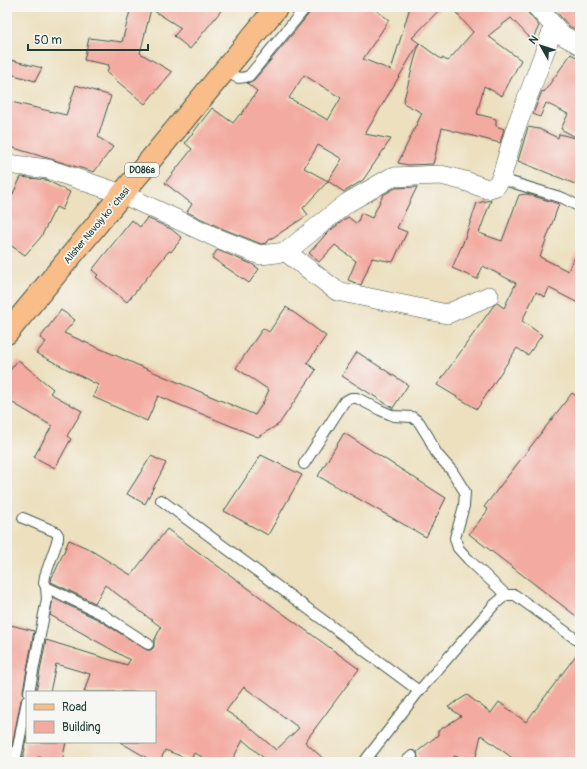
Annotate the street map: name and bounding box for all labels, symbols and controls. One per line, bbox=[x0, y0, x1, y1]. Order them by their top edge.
scale bar bbox=[28, 26, 148, 52]
north arrow bbox=[521, 26, 561, 66]
text: 50 m bbox=[34, 33, 62, 48]
text: N bbox=[526, 33, 541, 47]
road number: D086a bbox=[125, 163, 159, 177]
street label: Alisher Navoiy koʻchasi bbox=[61, 185, 132, 266]
legend bbox=[26, 691, 156, 743]
text: Road bbox=[62, 700, 87, 715]
text: Building bbox=[62, 720, 101, 735]

